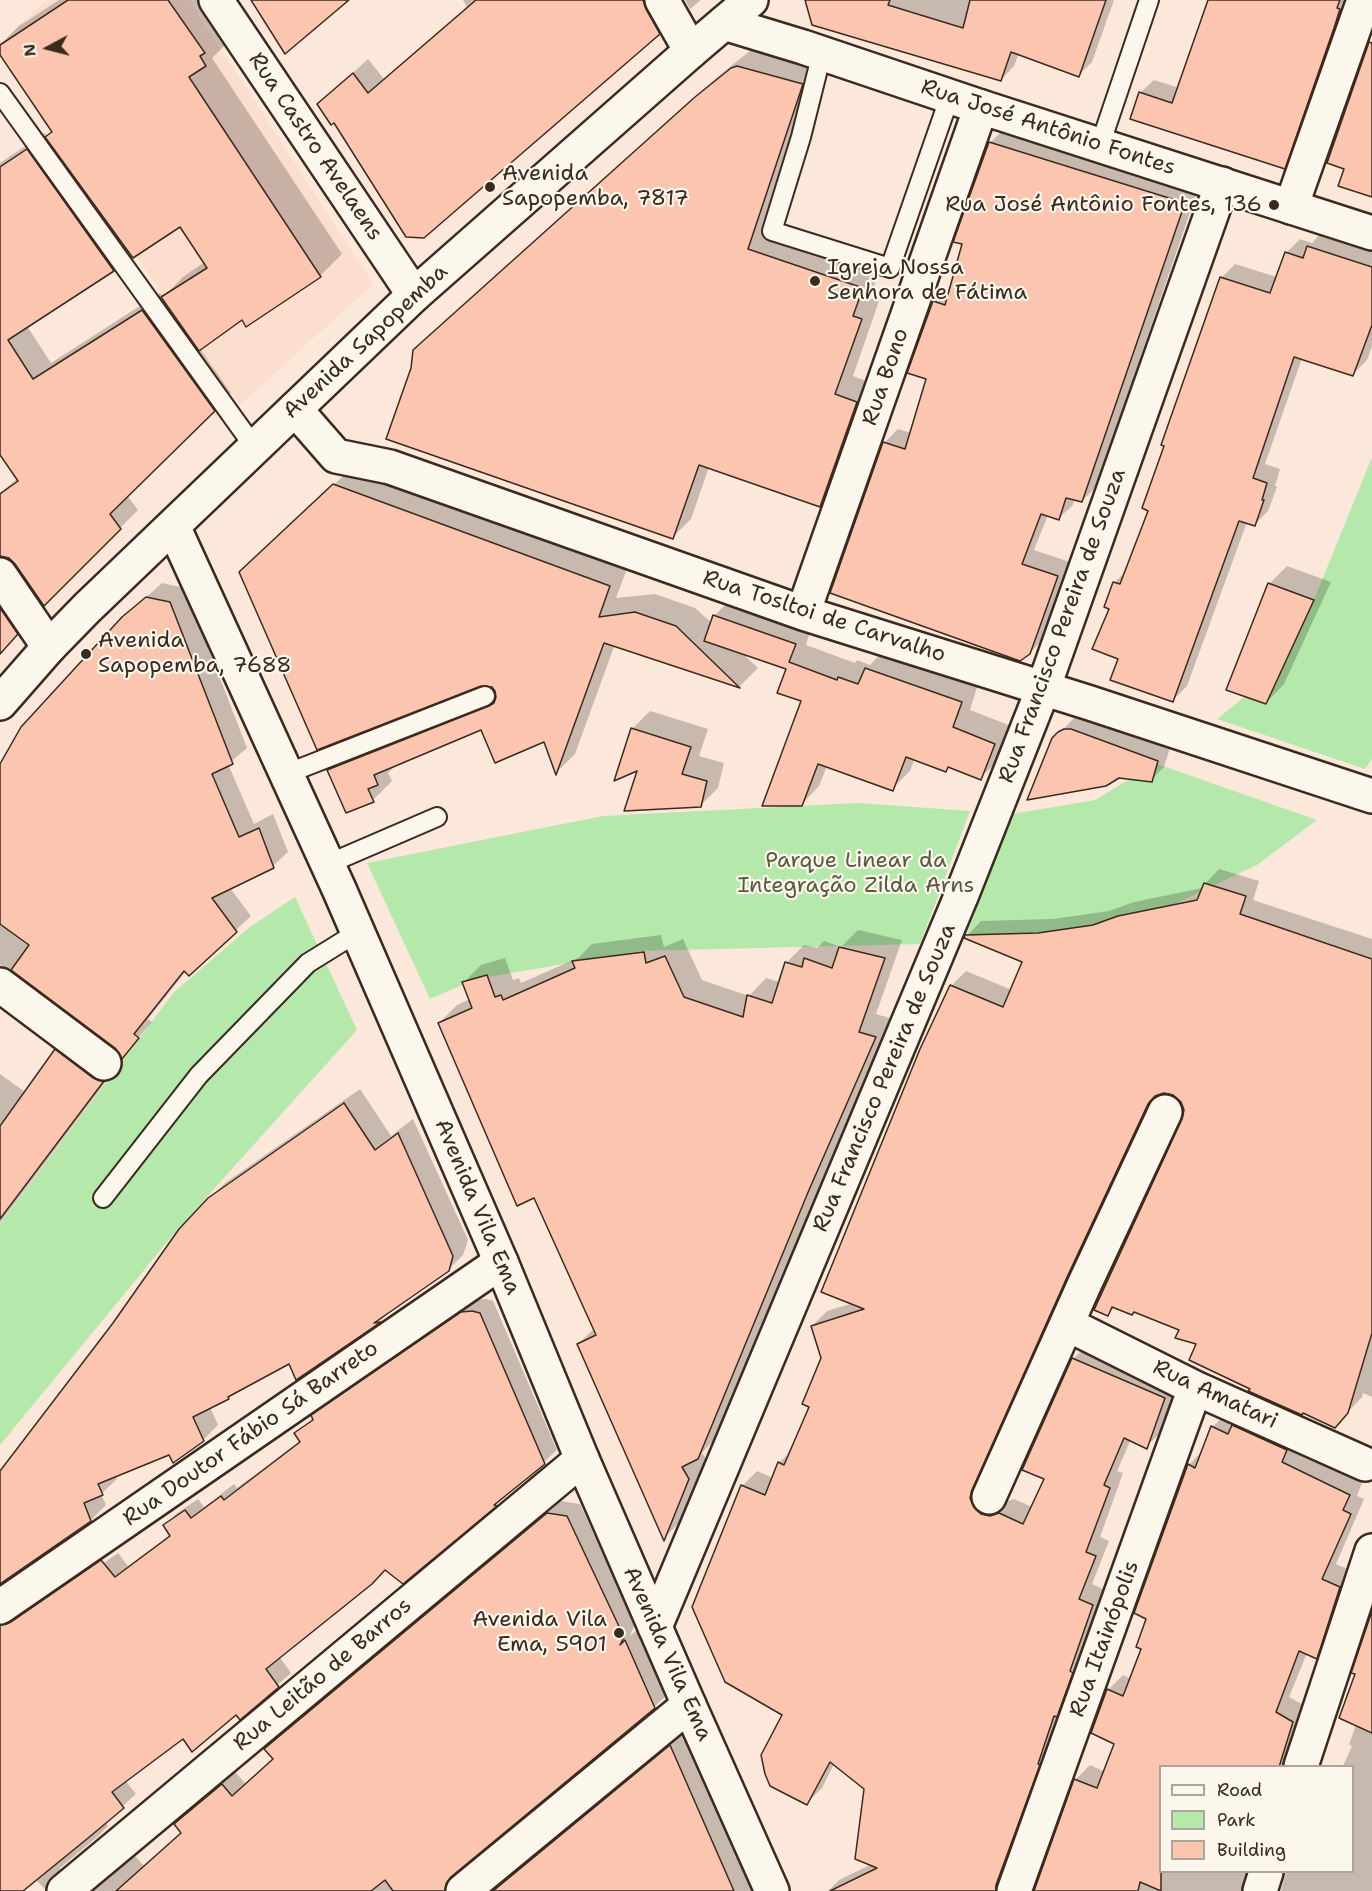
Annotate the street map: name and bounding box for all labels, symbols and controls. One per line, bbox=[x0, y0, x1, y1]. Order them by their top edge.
north arrow bbox=[18, 18, 78, 78]
text: N bbox=[18, 43, 41, 58]
street label: Rua Castro Avelaens bbox=[242, 48, 388, 246]
street label: Rua José Antônio Fontes bbox=[917, 74, 1179, 182]
place label: Avenida Sapopemba, 7817 bbox=[502, 161, 689, 212]
marker: Avenida Sapopemba, 7817 bbox=[483, 180, 497, 194]
place label: Rua José Antônio Fontes, 136 bbox=[945, 192, 1262, 218]
marker: Rua José Antônio Fontes, 136 bbox=[1267, 198, 1281, 212]
place label: Igreja Nossa Senhora de Fátima bbox=[827, 255, 1027, 306]
street label: Avenida Sapopemba bbox=[278, 259, 454, 425]
marker: Igreja Nossa Senhora de Fátima bbox=[808, 274, 822, 288]
street label: Rua Bono bbox=[857, 325, 915, 429]
street label: Rua Francisco Pereira de Souza bbox=[994, 465, 1132, 787]
street label: Rua Tosltoi de Carvalho bbox=[699, 565, 949, 669]
place label: Avenida Sapopemba, 7688 bbox=[98, 628, 292, 680]
marker: Avenida Sapopemba, 7688 bbox=[79, 647, 93, 661]
park label: Parque Linear da Integração Zilda Arns bbox=[738, 848, 974, 900]
street label: Rua Francisco Pereira de Souza bbox=[808, 920, 962, 1236]
street label: Avenida Vila Ema bbox=[428, 1115, 526, 1299]
street label: Rua Doutor Fábio Sá Barreto bbox=[118, 1336, 384, 1532]
street label: Rua Amatari bbox=[1148, 1355, 1282, 1435]
street label: Rua Itainópolis bbox=[1065, 1557, 1145, 1721]
street label: Avenida Vila Ema bbox=[617, 1563, 717, 1745]
street label: Rua Leitão de Barros bbox=[229, 1593, 417, 1757]
place label: Avenida Vila Ema, 5901 bbox=[472, 1607, 607, 1658]
marker: Avenida Vila Ema, 5901 bbox=[612, 1626, 626, 1640]
legend bbox=[1159, 1765, 1354, 1873]
text: Road bbox=[1217, 1778, 1262, 1802]
text: Park bbox=[1217, 1808, 1256, 1832]
text: Building bbox=[1217, 1838, 1286, 1862]

